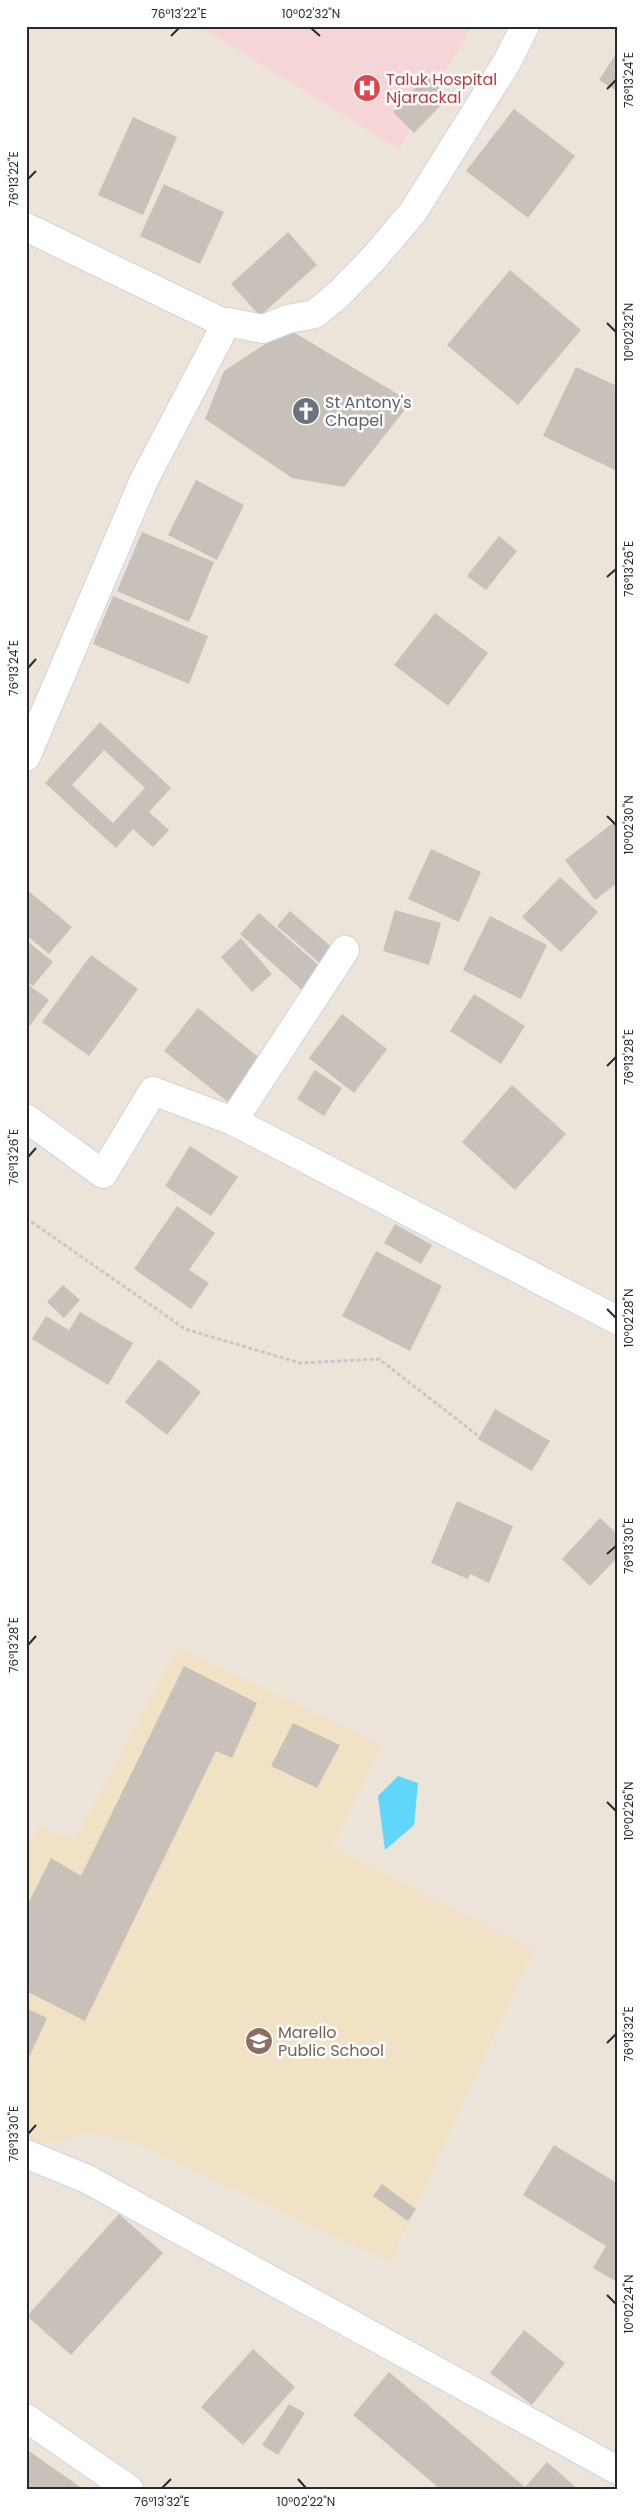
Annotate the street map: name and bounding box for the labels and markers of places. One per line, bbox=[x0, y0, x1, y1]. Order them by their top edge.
place label: Taluk Hospital Njarackal bbox=[386, 68, 497, 109]
hospital icon: Taluk Hospital Njarackal bbox=[352, 73, 382, 103]
place label: St Antony's Chapel bbox=[325, 391, 412, 432]
church icon: St Antony's Chapel bbox=[291, 396, 321, 426]
place label: Marello Public School bbox=[278, 2021, 384, 2062]
school or university icon: Marello Public School bbox=[244, 2026, 274, 2056]

